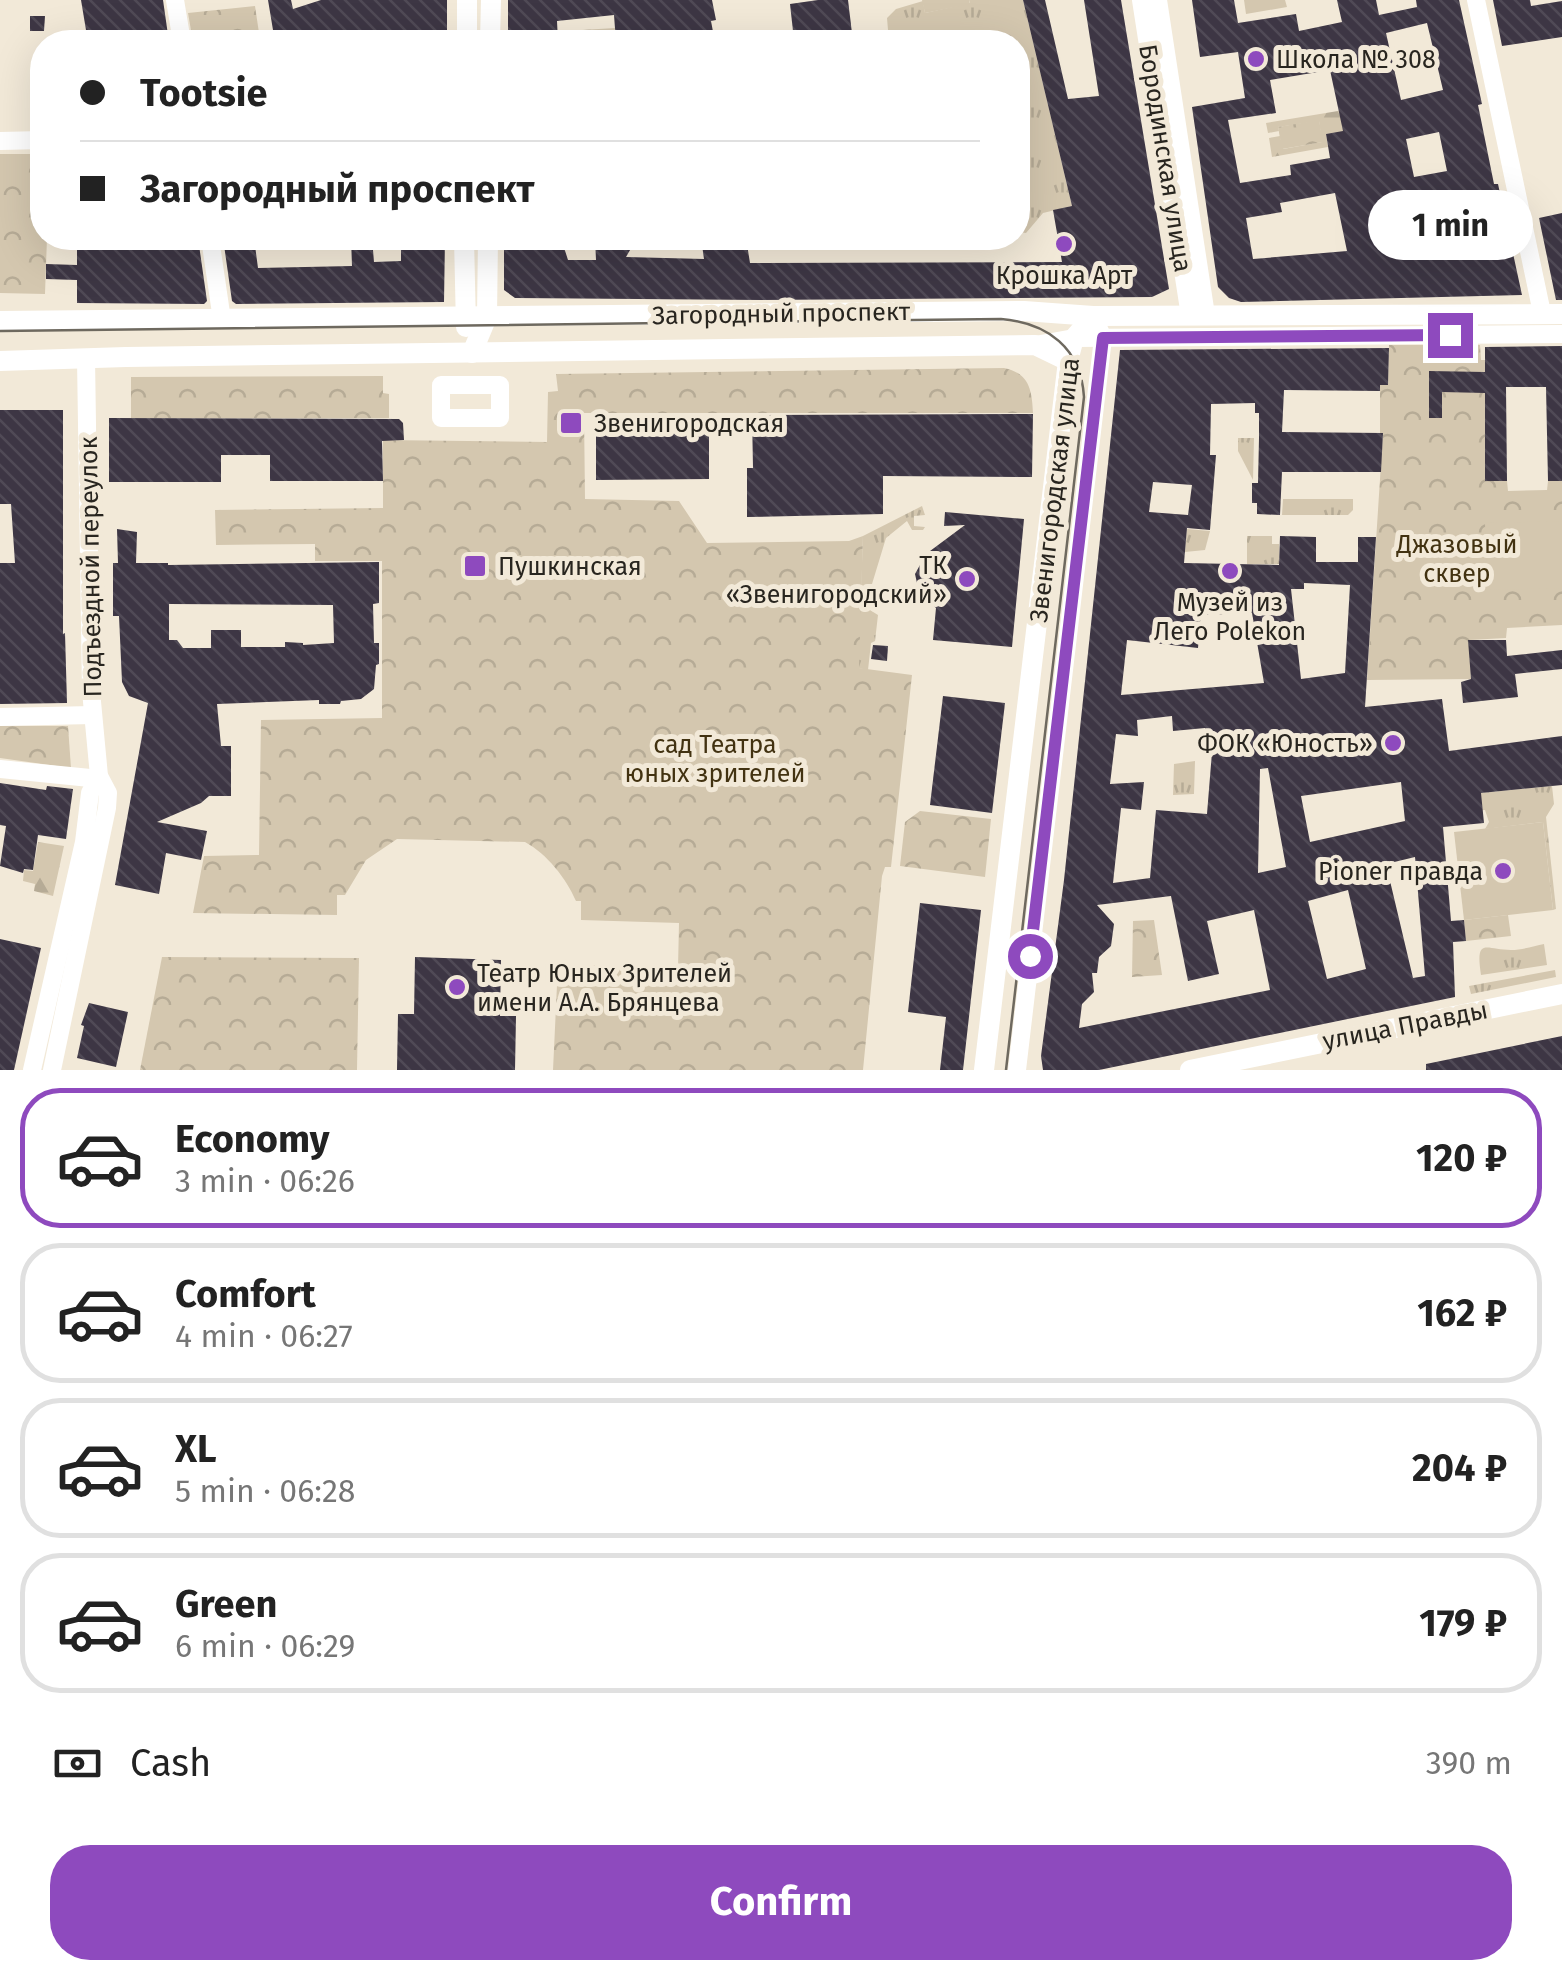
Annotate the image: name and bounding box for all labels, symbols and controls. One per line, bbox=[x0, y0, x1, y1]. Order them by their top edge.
street label: Бородинская улица bbox=[1132, 42, 1198, 274]
place label: Школа № 308 bbox=[1276, 45, 1436, 75]
marker: Школа № 308 bbox=[1245, 48, 1267, 70]
text: Tootsie bbox=[140, 70, 268, 116]
text: Загородный проспект bbox=[140, 166, 534, 212]
callout: 1 min bbox=[1368, 190, 1532, 260]
text: 1 min bbox=[1412, 206, 1489, 244]
marker: Крошка Арт bbox=[1053, 233, 1075, 255]
place label: Крошка Арт bbox=[996, 261, 1133, 291]
street label: Загородный проспект bbox=[652, 297, 911, 331]
route end bbox=[1428, 313, 1473, 358]
street label: Звенигородская улица bbox=[1024, 356, 1086, 624]
place label: Звенигородская bbox=[594, 409, 784, 439]
marker: Звенигородская bbox=[558, 410, 584, 436]
street label: Подъездной переулок bbox=[74, 436, 108, 698]
park label: Джазовый сквер bbox=[1396, 530, 1517, 589]
place label: ТК «Звенигородский» bbox=[726, 551, 947, 610]
place label: Пушкинская bbox=[498, 552, 642, 582]
marker: Пушкинская bbox=[462, 553, 488, 579]
marker: Музей из Лего Polekon bbox=[1219, 560, 1241, 582]
marker: ТК «Звенигородский» bbox=[956, 568, 978, 590]
place label: Музей из Лего Polekon bbox=[1154, 588, 1306, 647]
place label: ФОК «Юность» bbox=[1197, 729, 1373, 759]
park label: сад Театра юных зрителей bbox=[625, 730, 805, 789]
marker: ФОК «Юность» bbox=[1382, 732, 1404, 754]
place label: Pioner правда bbox=[1318, 857, 1483, 887]
marker: Pioner правда bbox=[1492, 860, 1514, 882]
route start bbox=[1008, 934, 1053, 979]
place label: Театр Юных Зрителей имени А.А. Брянцева bbox=[477, 959, 732, 1018]
marker: Театр Юных Зрителей имени А.А. Брянцева bbox=[446, 976, 468, 998]
street label: улица Правды bbox=[1320, 995, 1490, 1057]
icon: car bbox=[55, 1113, 145, 1203]
text: Economy bbox=[175, 1116, 330, 1162]
text: 120 ₽ bbox=[1416, 1135, 1507, 1181]
text: 3 min · 06:26 bbox=[175, 1162, 355, 1200]
icon: car bbox=[55, 1268, 145, 1358]
text: Comfort bbox=[175, 1271, 316, 1317]
text: 162 ₽ bbox=[1417, 1290, 1507, 1336]
text: 4 min · 06:27 bbox=[175, 1317, 353, 1355]
icon: car bbox=[55, 1423, 145, 1513]
text: XL bbox=[175, 1426, 217, 1472]
text: 204 ₽ bbox=[1412, 1445, 1507, 1491]
text: 5 min · 06:28 bbox=[175, 1472, 355, 1510]
icon: car bbox=[55, 1578, 145, 1668]
text: Green bbox=[175, 1581, 278, 1627]
text: 179 ₽ bbox=[1419, 1600, 1507, 1646]
text: 6 min · 06:29 bbox=[175, 1627, 355, 1665]
icon: cash bbox=[50, 1736, 105, 1791]
text: Cash bbox=[130, 1740, 211, 1786]
text: 390 m bbox=[1426, 1744, 1512, 1782]
button: Confirm bbox=[50, 1845, 1512, 1960]

